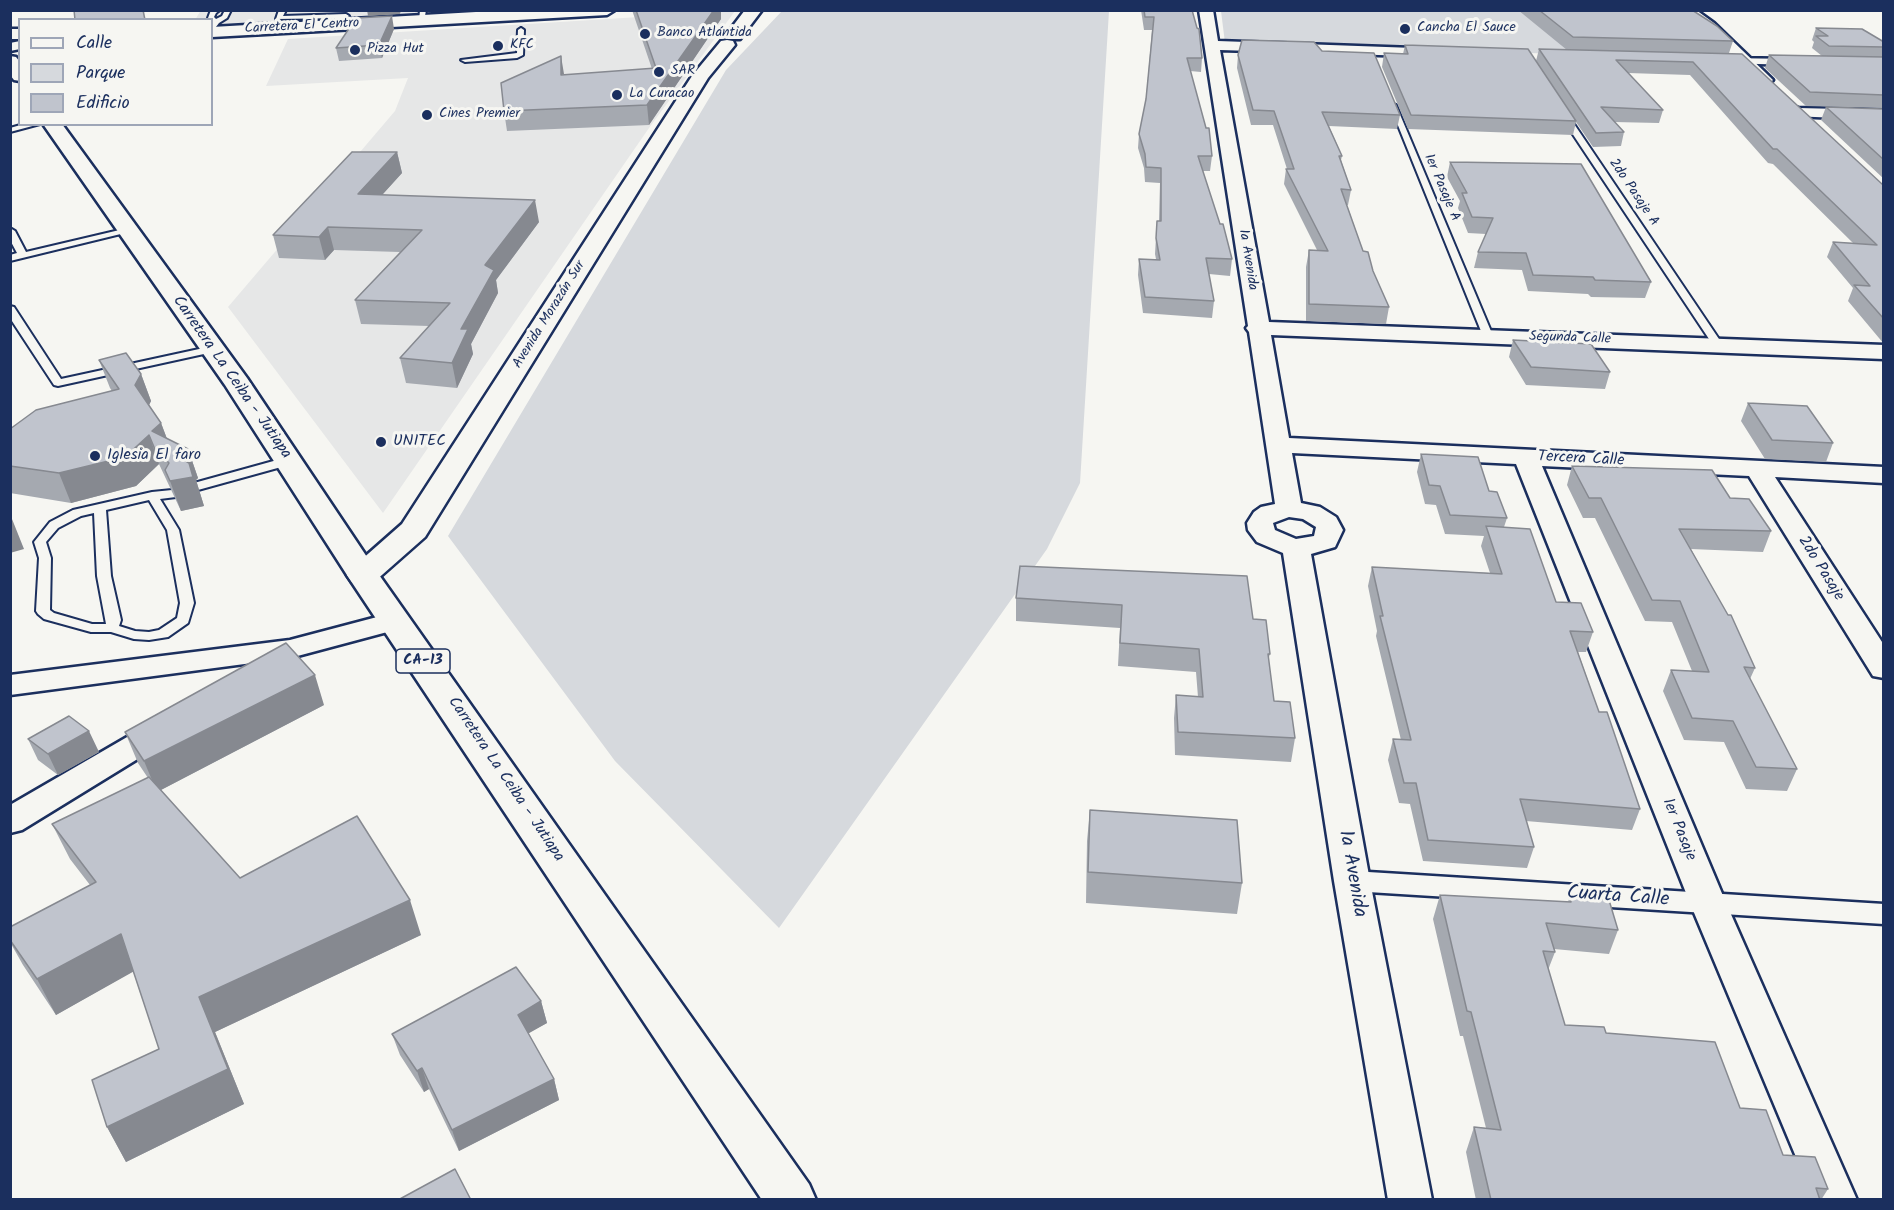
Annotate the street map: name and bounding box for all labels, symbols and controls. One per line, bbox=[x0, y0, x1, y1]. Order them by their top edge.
street label: Carretera El Centro bbox=[244, 16, 360, 38]
legend bbox=[18, 18, 213, 126]
place label: Cancha El Sauce bbox=[1417, 21, 1516, 37]
marker: Cancha El Sauce bbox=[1398, 22, 1412, 36]
place label: Banco Atlántida bbox=[657, 26, 752, 42]
marker: Banco Atlántida bbox=[638, 27, 652, 41]
text: Calle bbox=[76, 29, 112, 58]
place label: KFC bbox=[510, 38, 534, 54]
marker: KFC bbox=[491, 39, 505, 53]
place label: Pizza Hut bbox=[367, 42, 424, 58]
marker: Pizza Hut bbox=[348, 43, 362, 57]
text: Parque bbox=[76, 59, 125, 88]
place label: SAR bbox=[671, 64, 695, 80]
marker: SAR bbox=[652, 65, 666, 79]
place label: La Curacao bbox=[629, 87, 694, 103]
marker: La Curacao bbox=[610, 88, 624, 102]
text: Edificio bbox=[76, 89, 130, 118]
place label: Cines Premier bbox=[439, 107, 520, 123]
marker: Cines Premier bbox=[420, 108, 434, 122]
street label: 1er Pasaje A bbox=[1419, 152, 1463, 224]
street label: 2do Pasaje A bbox=[1604, 156, 1662, 230]
street label: 1a Avenida bbox=[1234, 228, 1260, 292]
street label: Avenida Morazán Sur bbox=[510, 258, 590, 372]
street label: Carretera La Ceiba - Jutiapa bbox=[167, 293, 295, 463]
street label: Segunda Calle bbox=[1529, 329, 1611, 349]
place label: UNITEC bbox=[393, 432, 446, 452]
marker: UNITEC bbox=[374, 435, 388, 449]
place label: Iglesia El faro bbox=[107, 446, 201, 466]
street label: Tercera Calle bbox=[1537, 448, 1625, 472]
marker: Iglesia El faro bbox=[88, 449, 102, 463]
street label: 2do Pasaje bbox=[1793, 533, 1847, 605]
road number: CA-13 bbox=[396, 649, 450, 673]
street label: Carretera La Ceiba - Jutiapa bbox=[443, 694, 567, 866]
street label: 1er Pasaje bbox=[1657, 796, 1699, 864]
street label: 1a Avenida bbox=[1332, 829, 1370, 919]
street label: Cuarta Calle bbox=[1566, 882, 1670, 914]

